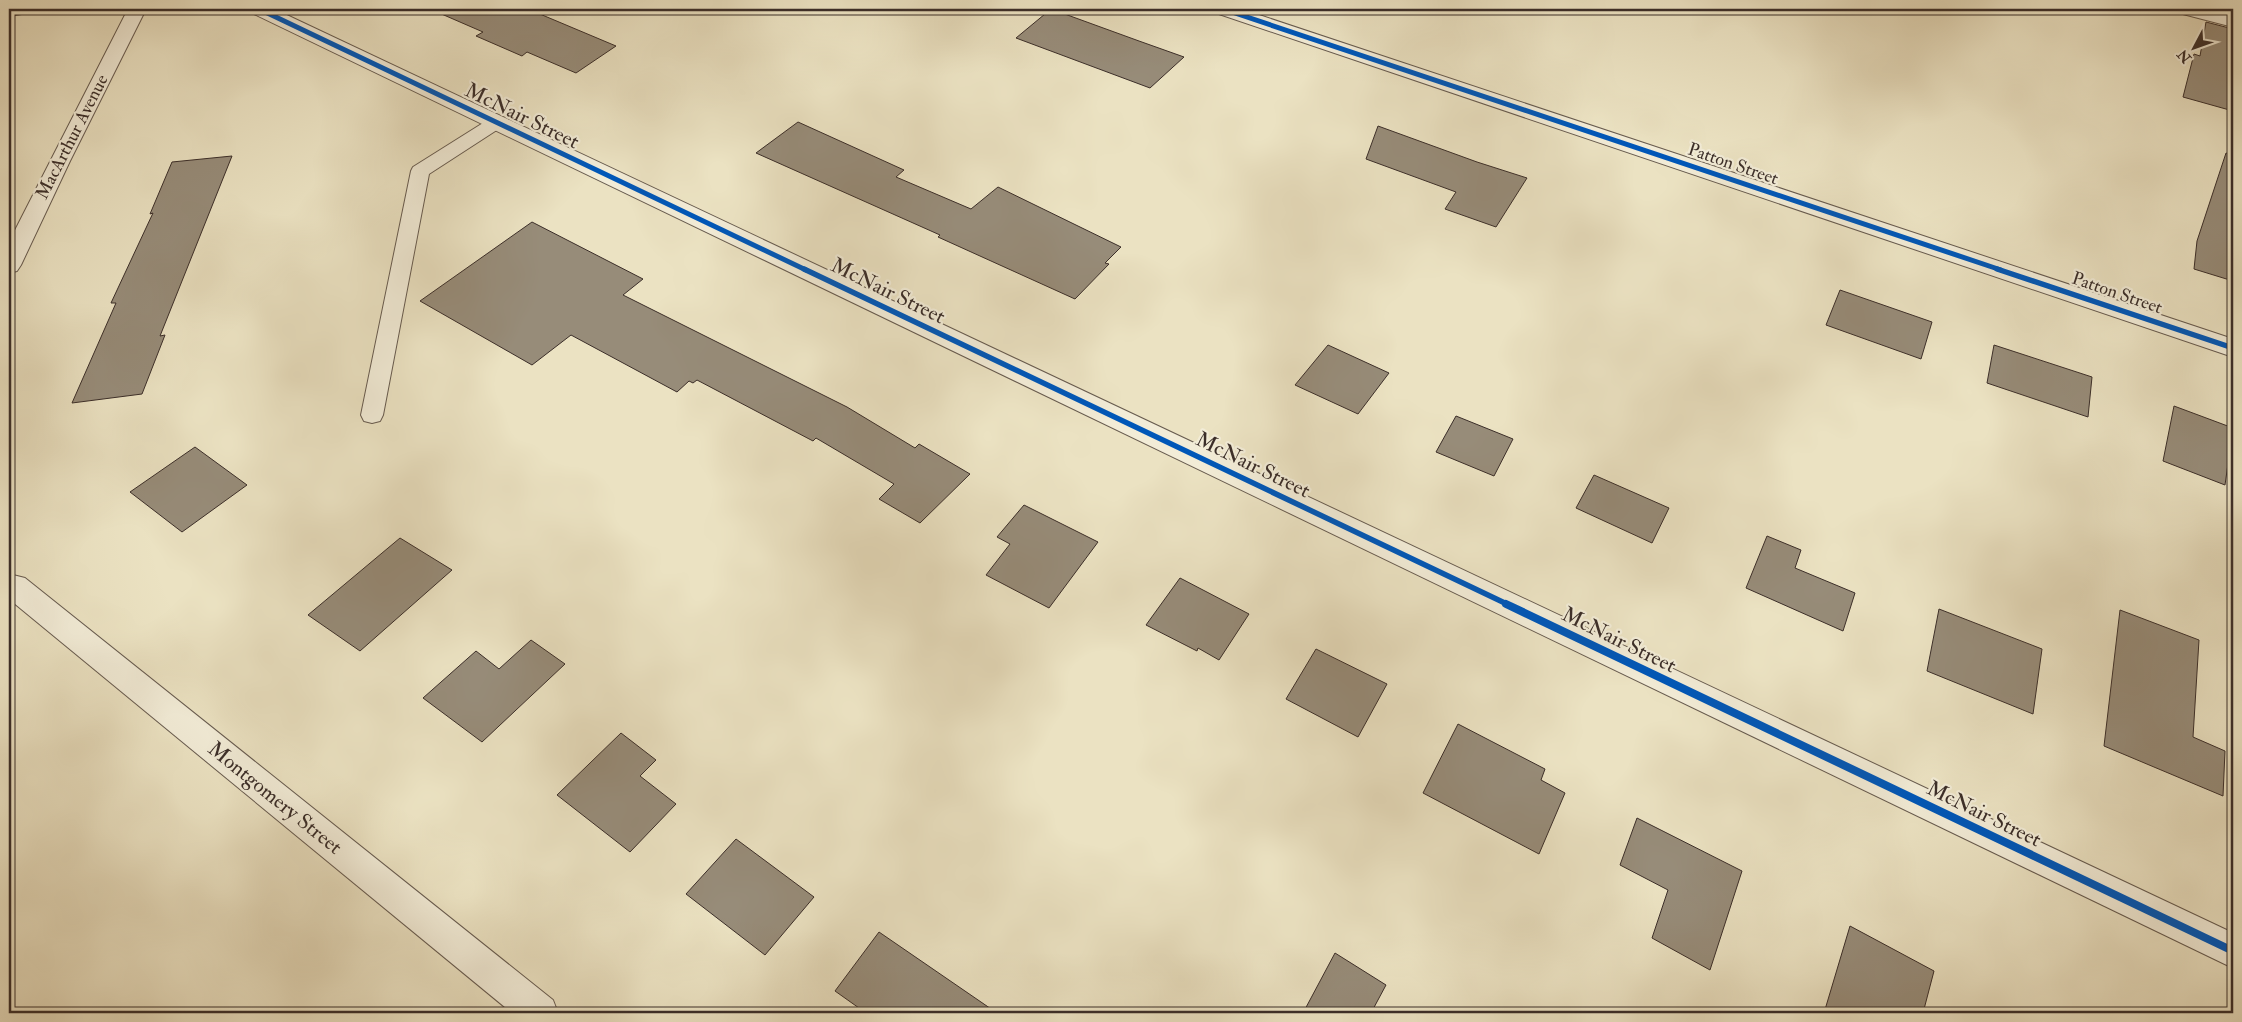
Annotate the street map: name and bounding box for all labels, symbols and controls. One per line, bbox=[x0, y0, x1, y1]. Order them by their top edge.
north arrow bbox=[2170, 22, 2220, 72]
text: N bbox=[2174, 46, 2196, 67]
street label: MacArthur Avenue bbox=[31, 70, 114, 203]
street label: McNair Street bbox=[460, 77, 584, 155]
street label: Patton Street bbox=[1685, 138, 1781, 190]
street label: McNair Street bbox=[826, 252, 950, 330]
street label: Patton Street bbox=[2069, 267, 2165, 319]
street label: McNair Street bbox=[1191, 426, 1315, 504]
street label: McNair Street bbox=[1557, 601, 1681, 679]
street label: Montgomery Street bbox=[202, 736, 348, 861]
street label: McNair Street bbox=[1922, 775, 2046, 853]

